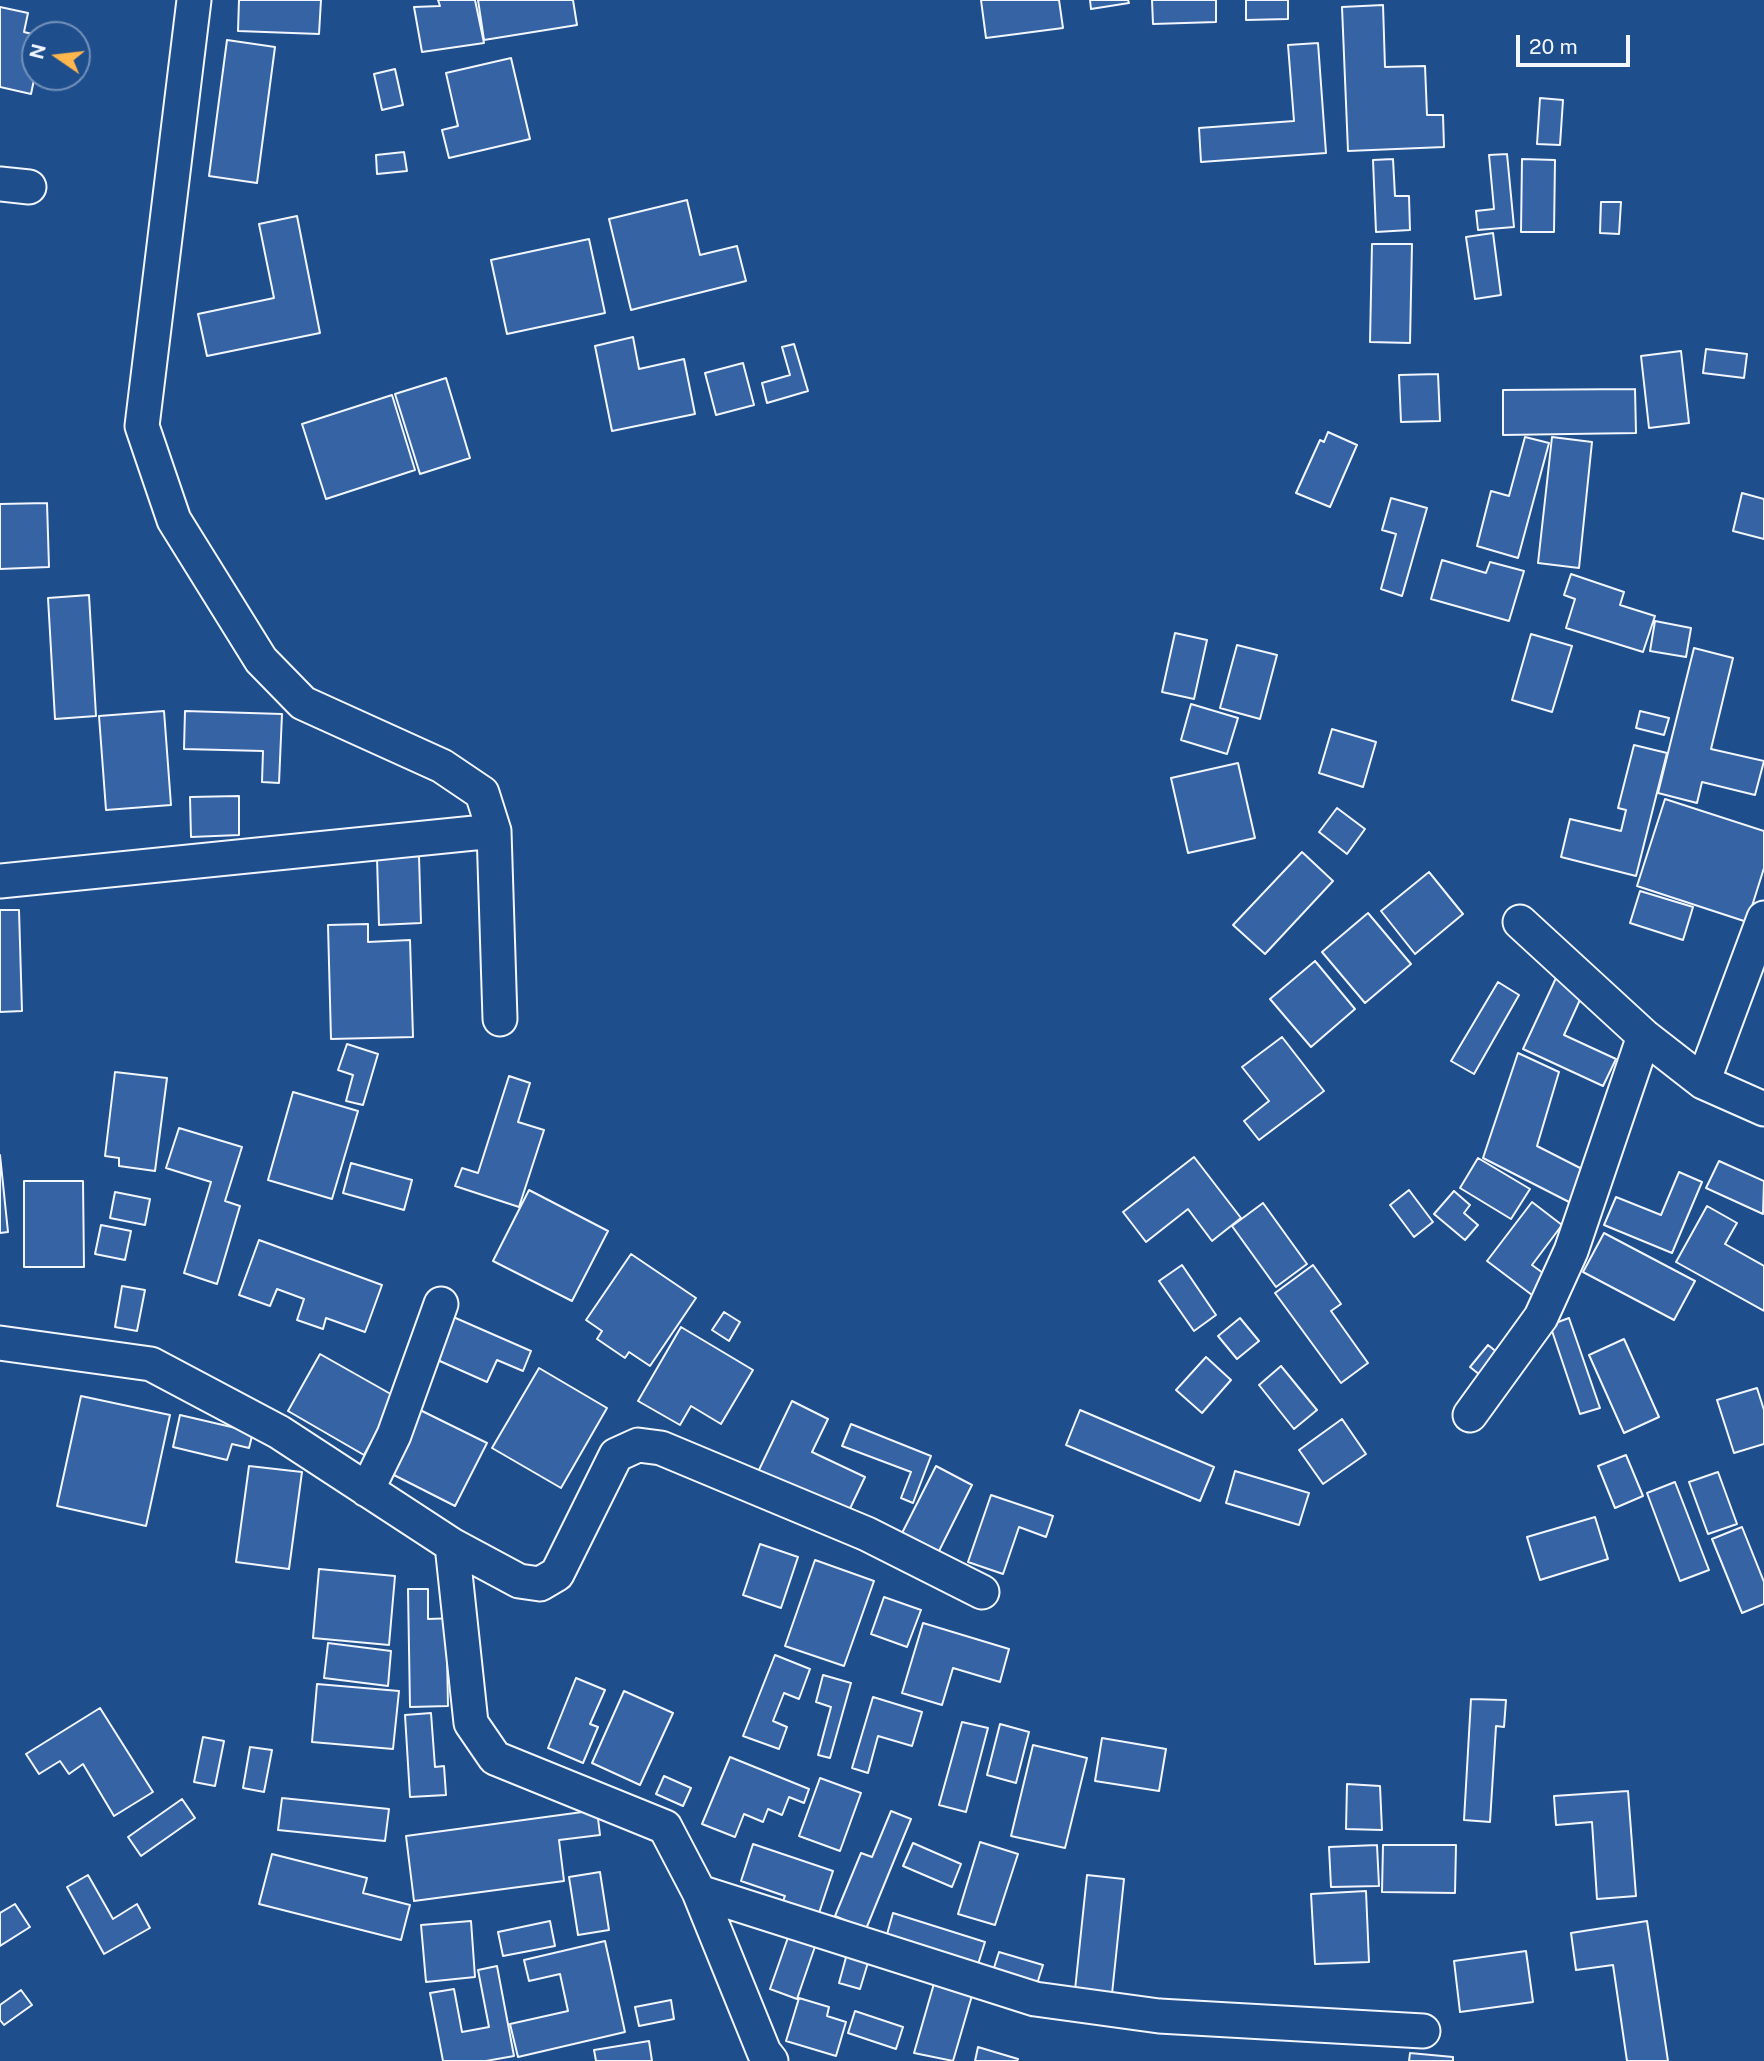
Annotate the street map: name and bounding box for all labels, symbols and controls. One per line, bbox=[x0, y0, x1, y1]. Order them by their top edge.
north arrow bbox=[21, 21, 91, 91]
scale bar bbox=[1519, 21, 1633, 65]
text: 20 m bbox=[1529, 34, 1578, 59]
text: N bbox=[25, 42, 50, 61]

